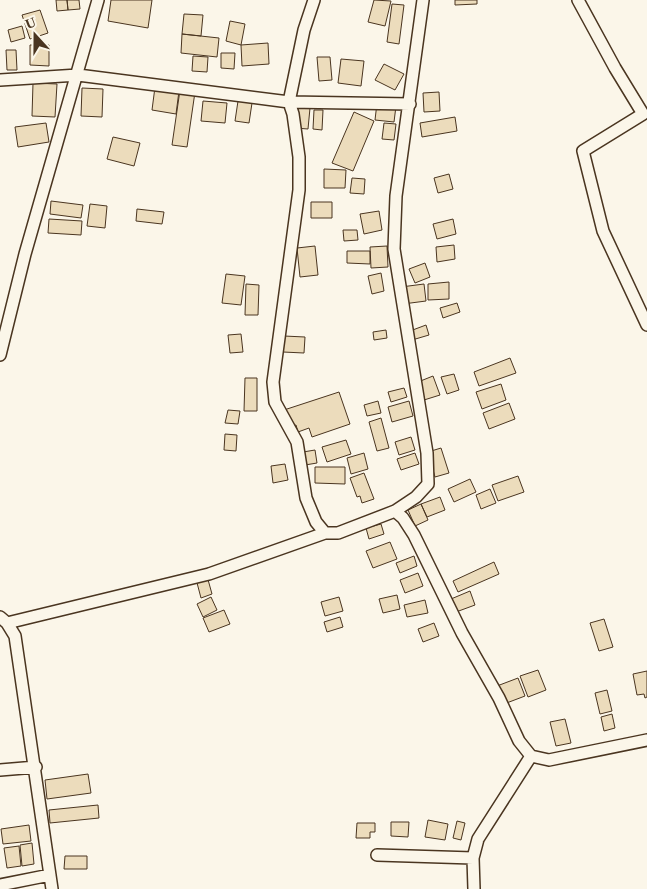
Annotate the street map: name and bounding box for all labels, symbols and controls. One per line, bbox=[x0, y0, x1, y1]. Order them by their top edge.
north arrow bbox=[10, 10, 60, 60]
text: U bbox=[23, 15, 38, 32]

